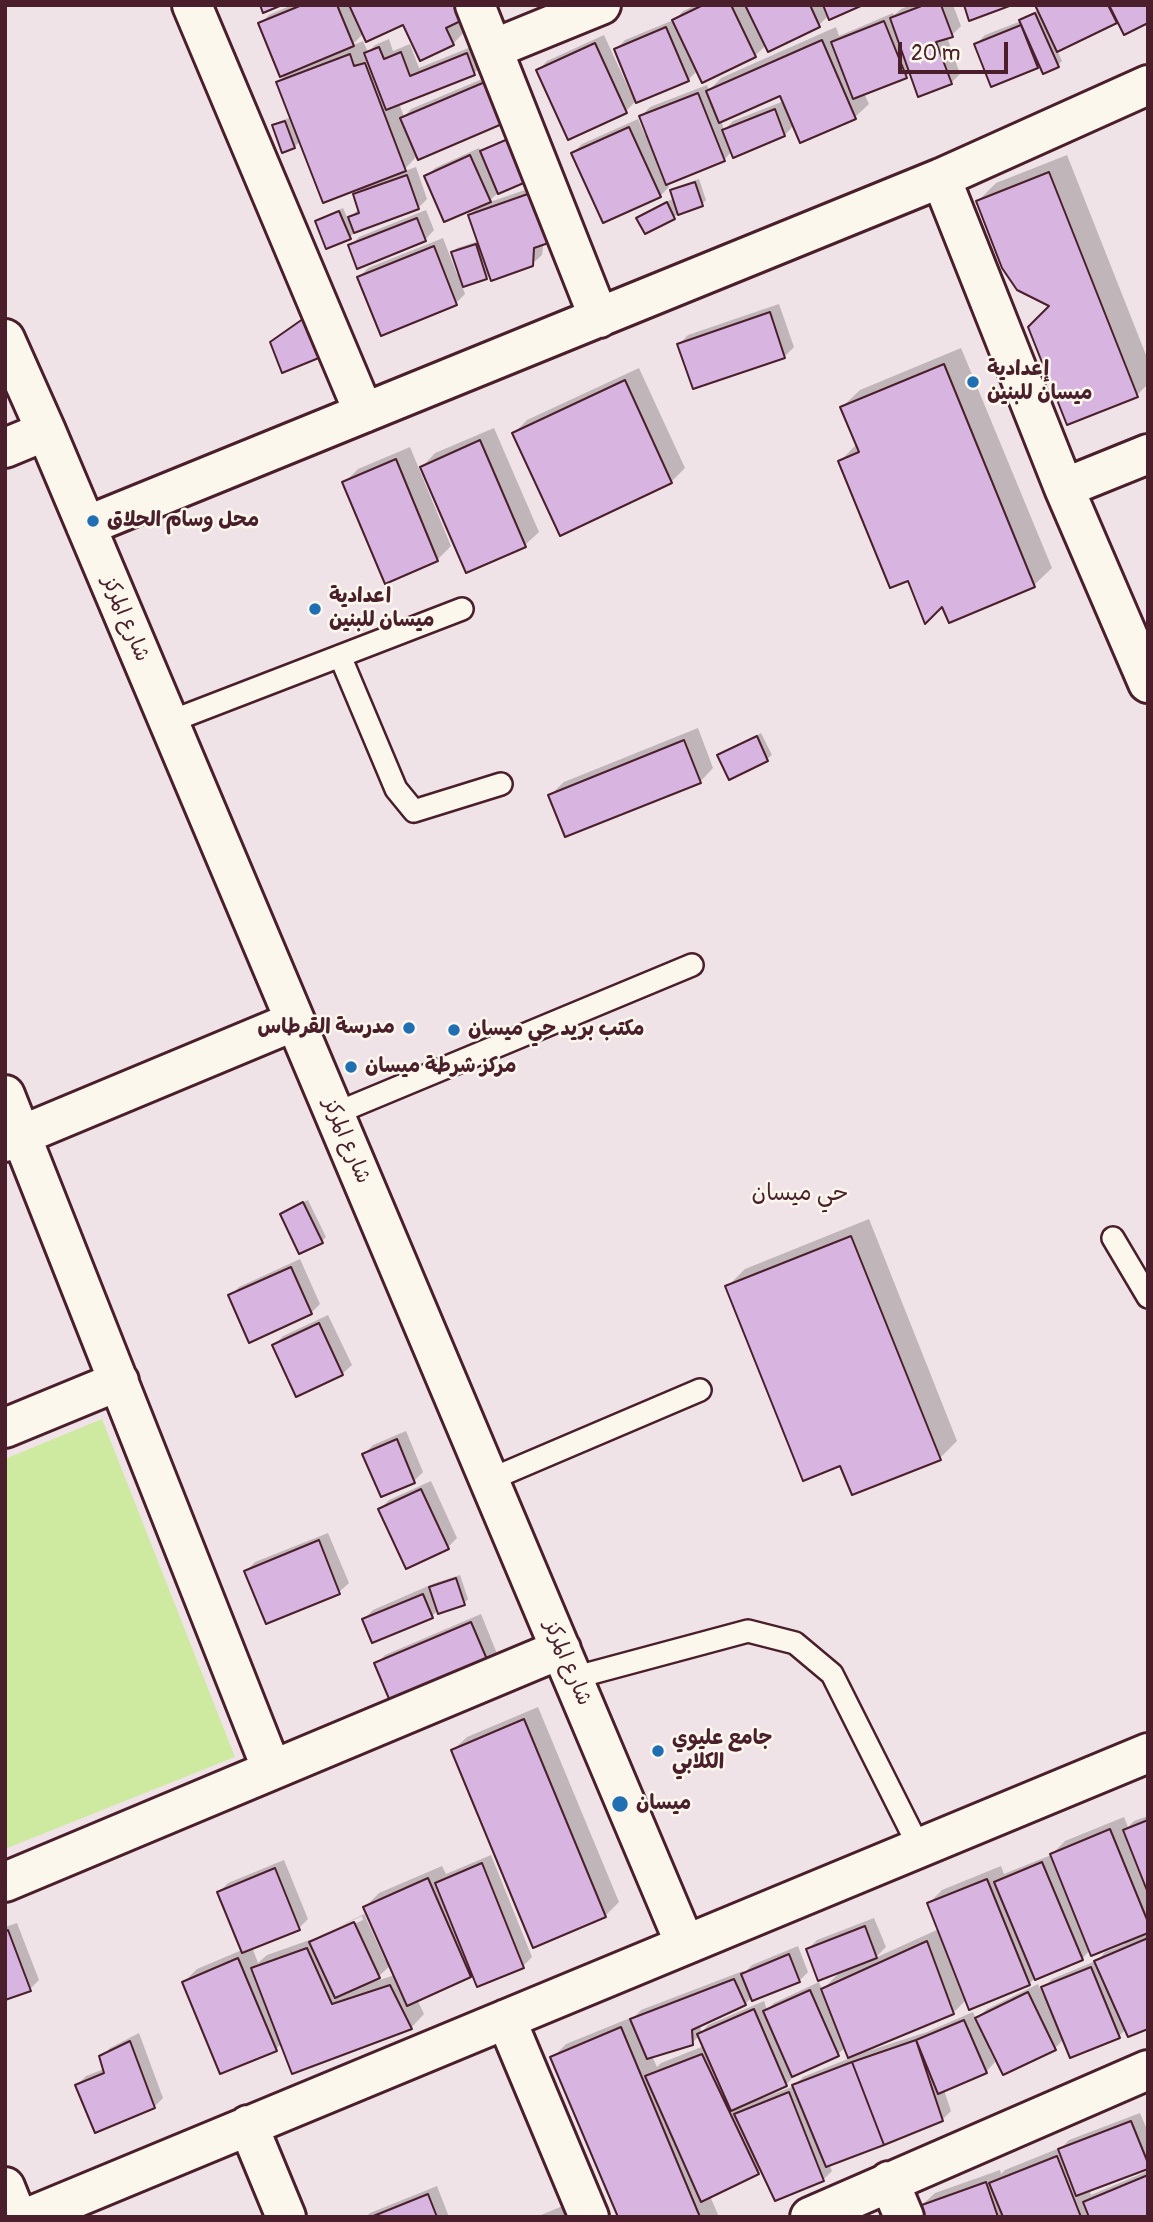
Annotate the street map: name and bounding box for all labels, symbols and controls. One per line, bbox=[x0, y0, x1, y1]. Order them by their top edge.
scale bar bbox=[901, 28, 1011, 72]
text: 20 m bbox=[911, 40, 960, 67]
place label: إعدادية ميسان للبنين bbox=[987, 357, 1092, 407]
marker: إعدادية ميسان للبنين bbox=[965, 374, 981, 390]
place label: محل وسام الحلاق bbox=[107, 508, 259, 534]
marker: محل وسام الحلاق bbox=[85, 513, 101, 529]
street label: شارع المركز bbox=[96, 572, 154, 666]
place label: اعدادية ميسان للبنين bbox=[329, 584, 434, 634]
marker: اعدادية ميسان للبنين bbox=[307, 601, 323, 617]
place label: مدرسة القرطاس bbox=[258, 1015, 395, 1041]
place label: مكتب بريد حي ميسان bbox=[468, 1017, 644, 1043]
marker: مدرسة القرطاس bbox=[401, 1020, 417, 1036]
marker: مكتب بريد حي ميسان bbox=[446, 1022, 462, 1038]
place label: مركز شرطة ميسان bbox=[365, 1054, 516, 1080]
marker: مركز شرطة ميسان bbox=[343, 1059, 359, 1075]
street label: شارع المركز bbox=[317, 1094, 375, 1188]
district label: حي ميسان bbox=[752, 1180, 848, 1208]
street label: شارع المركز bbox=[538, 1616, 596, 1710]
place label: جامع عليوي الكلابي bbox=[672, 1726, 772, 1776]
marker: جامع عليوي الكلابي bbox=[650, 1743, 666, 1759]
place label: ميسان bbox=[636, 1791, 691, 1817]
marker: ميسان bbox=[610, 1794, 630, 1814]

